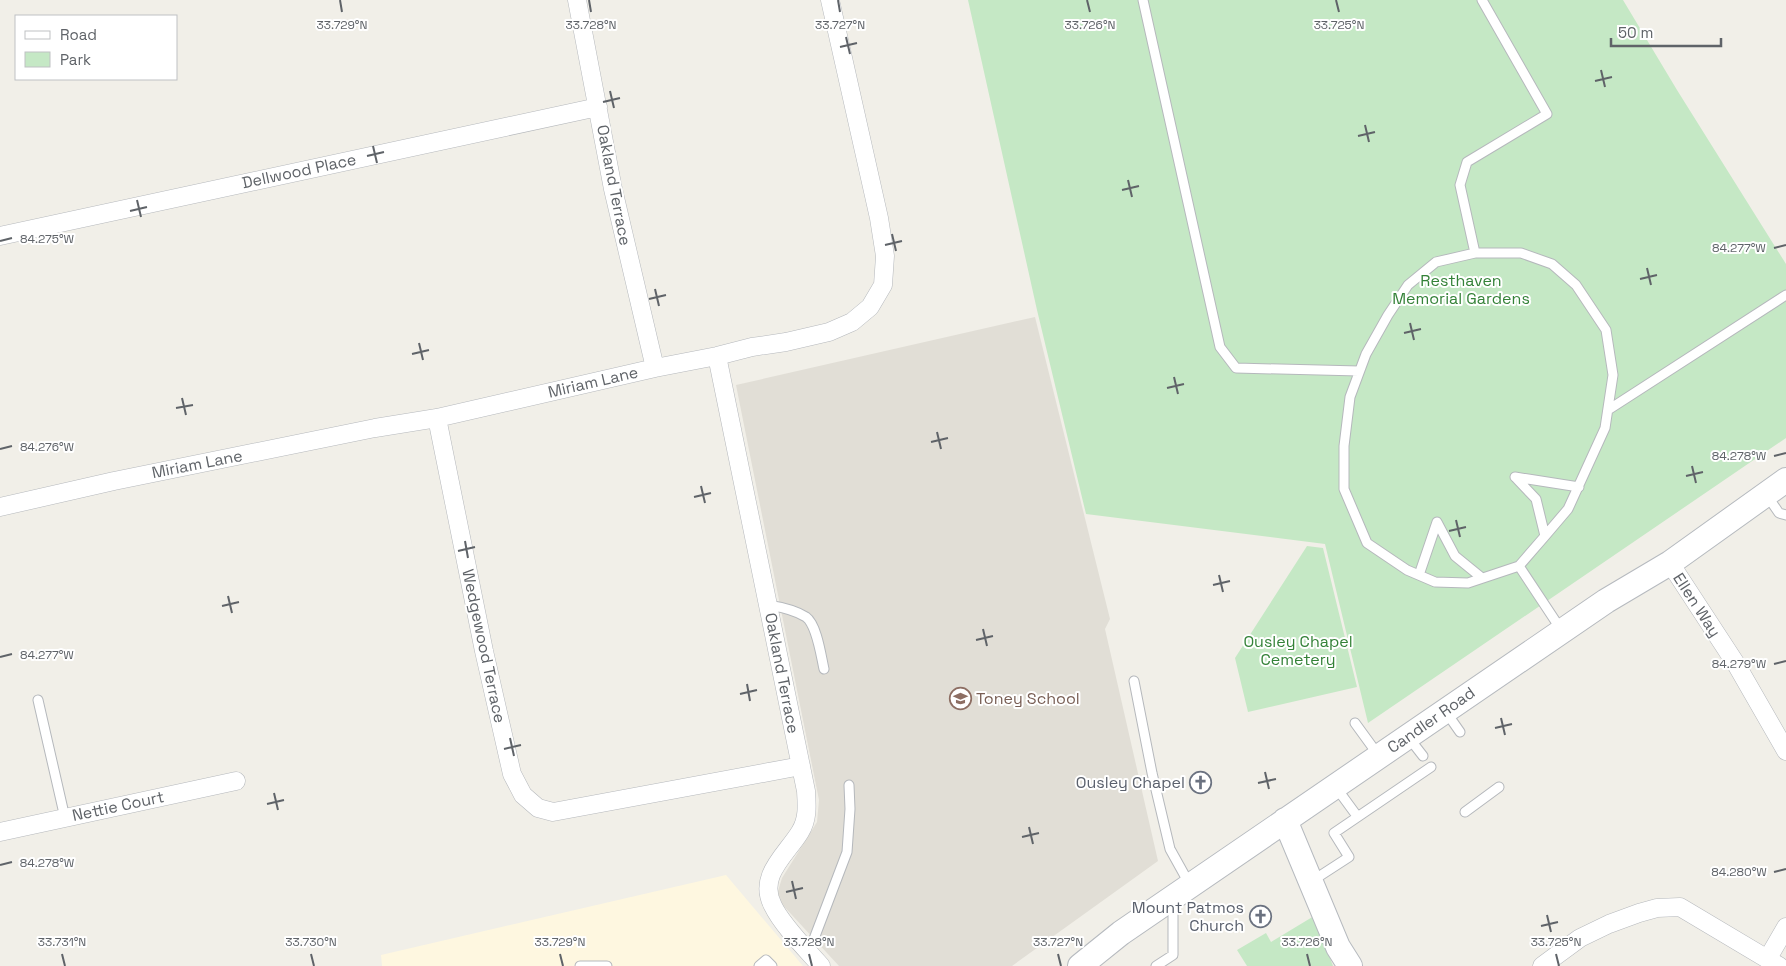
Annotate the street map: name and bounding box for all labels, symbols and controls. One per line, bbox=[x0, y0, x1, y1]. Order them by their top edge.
legend bbox=[15, 15, 178, 80]
scale bar bbox=[1611, 15, 1721, 47]
text: 33.729°N bbox=[317, 17, 367, 33]
text: 33.728°N bbox=[565, 17, 617, 33]
text: 33.727°N bbox=[815, 17, 865, 33]
text: 33.726°N bbox=[1065, 17, 1115, 33]
text: 33.725°N bbox=[1314, 17, 1364, 33]
text: 50 m bbox=[1618, 23, 1653, 42]
text: Road bbox=[60, 25, 97, 44]
text: Park bbox=[60, 50, 91, 69]
street label: Oakland Terrace bbox=[592, 123, 636, 247]
street label: Dellwood Place bbox=[240, 149, 358, 193]
text: 84.275°W bbox=[20, 231, 75, 247]
text: 84.277°W bbox=[1712, 240, 1766, 256]
park label: Resthaven Memorial Gardens bbox=[1392, 270, 1530, 309]
street label: Miriam Lane bbox=[546, 361, 640, 403]
text: 84.276°W bbox=[20, 439, 75, 455]
street label: Miriam Lane bbox=[150, 445, 244, 483]
text: 84.278°W bbox=[1712, 448, 1767, 464]
street label: Wedgewood Terrace bbox=[457, 567, 511, 725]
street label: Ellen Way bbox=[1668, 569, 1726, 641]
street label: Oakland Terrace bbox=[760, 611, 804, 735]
park label: Ousley Chapel Cemetery bbox=[1243, 631, 1353, 670]
text: 84.277°W bbox=[20, 647, 74, 663]
text: 84.279°W bbox=[1712, 656, 1767, 672]
street label: Candler Road bbox=[1383, 682, 1479, 758]
school or university icon: Toney School bbox=[948, 686, 972, 710]
place label: Toney School bbox=[976, 688, 1080, 709]
church icon: Ousley Chapel bbox=[1189, 770, 1213, 794]
place label: Ousley Chapel bbox=[1076, 772, 1185, 793]
street label: Nettie Court bbox=[70, 786, 166, 826]
text: 84.278°W bbox=[20, 855, 75, 871]
text: 84.280°W bbox=[1711, 864, 1767, 880]
place label: Mount Patmos Church bbox=[1132, 897, 1244, 936]
church icon: Mount Patmos Church bbox=[1248, 904, 1272, 928]
text: 33.731°N bbox=[38, 934, 86, 950]
text: 33.730°N bbox=[285, 934, 337, 950]
text: 33.729°N bbox=[535, 934, 585, 950]
text: 33.728°N bbox=[783, 934, 835, 950]
text: 33.727°N bbox=[1033, 934, 1083, 950]
text: 33.726°N bbox=[1282, 934, 1332, 950]
text: 33.725°N bbox=[1531, 934, 1581, 950]

